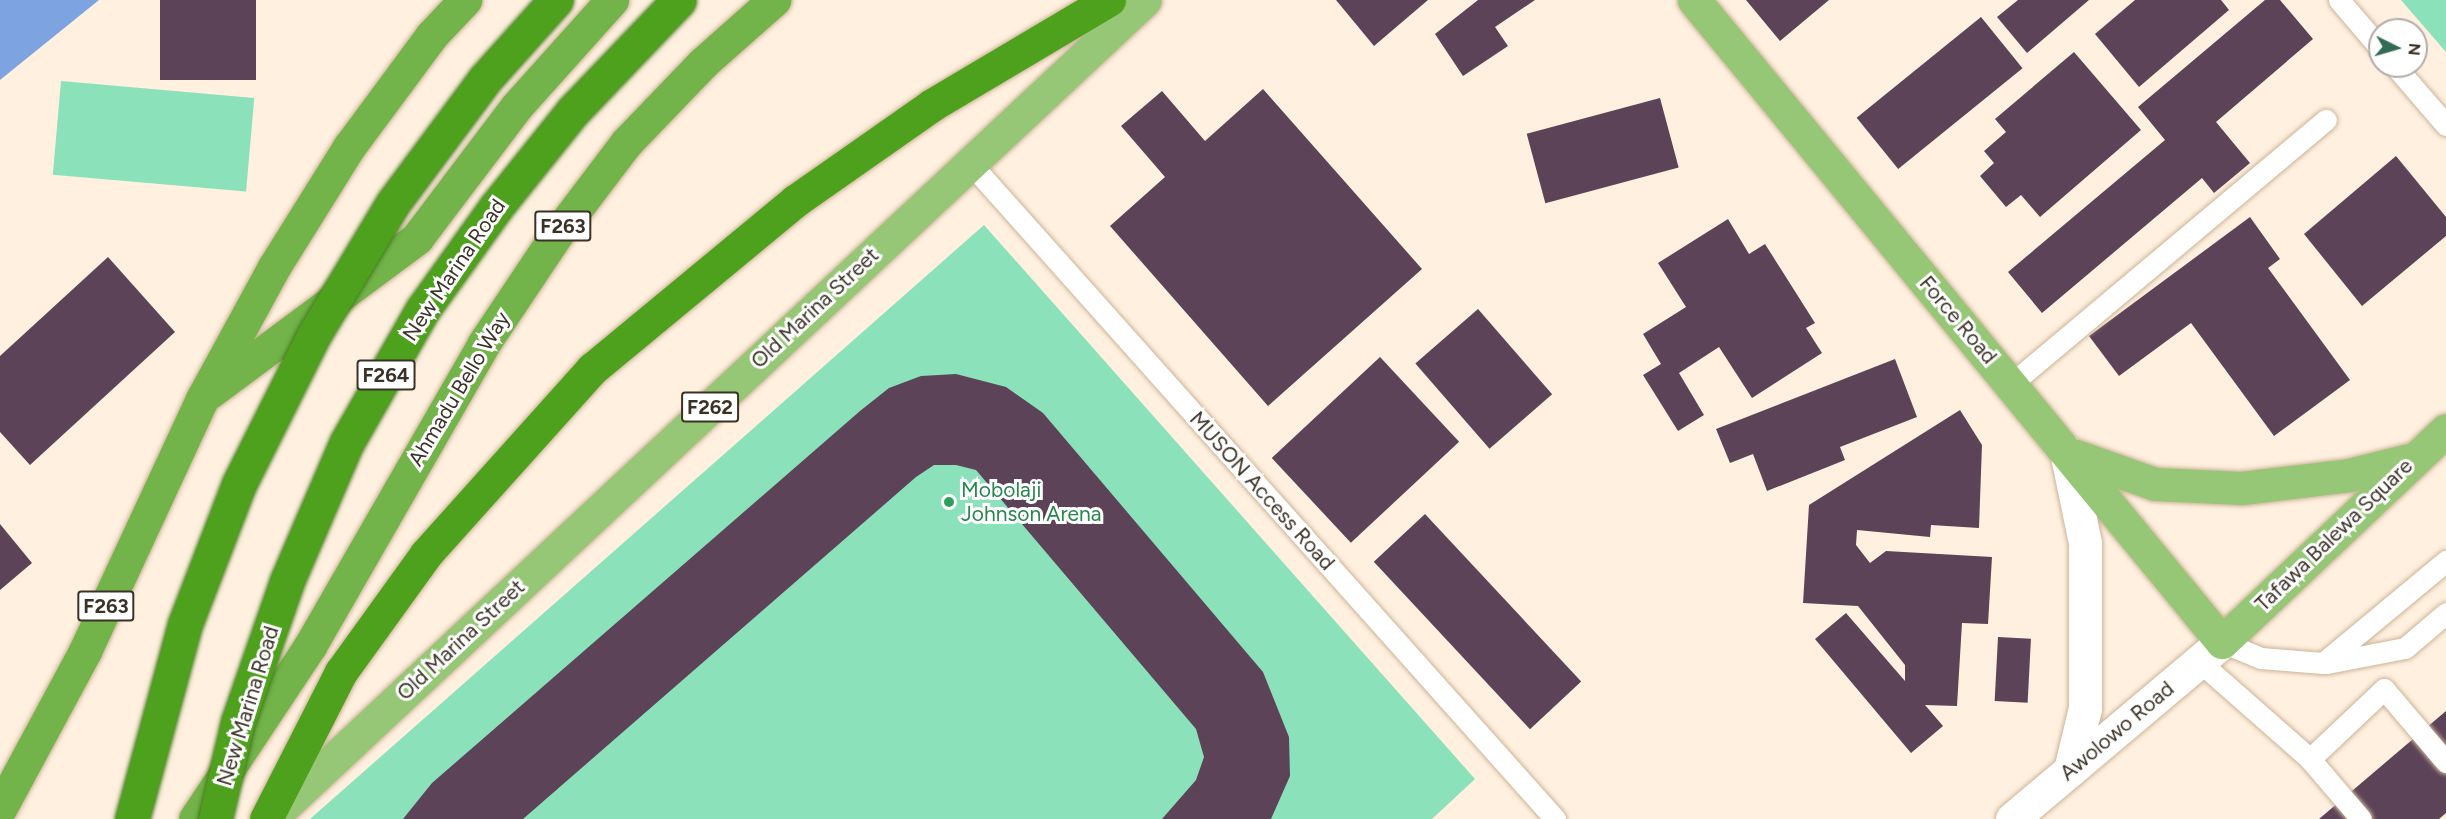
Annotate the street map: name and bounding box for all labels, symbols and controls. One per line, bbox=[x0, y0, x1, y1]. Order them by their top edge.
north arrow bbox=[2368, 18, 2428, 78]
text: N bbox=[2404, 42, 2424, 56]
street label: New Marina Road bbox=[397, 194, 511, 346]
road number: F263 bbox=[533, 209, 593, 243]
street label: Old Marina Street bbox=[746, 242, 884, 374]
street label: Force Road bbox=[1914, 271, 2002, 369]
street label: Ahmadu Bello Way bbox=[403, 307, 515, 471]
road number: F264 bbox=[356, 358, 416, 392]
road number: F262 bbox=[680, 390, 740, 424]
street label: MUSON Access Road bbox=[1184, 407, 1340, 575]
street label: Tafawa Balewa Square bbox=[2250, 453, 2418, 617]
place label: Mobolaji Johnson Arena bbox=[961, 477, 1102, 527]
marker: Mobolaji Johnson Arena bbox=[942, 495, 956, 509]
street label: Old Marina Street bbox=[392, 574, 530, 706]
road number: F263 bbox=[76, 589, 136, 623]
street label: New Marina Road bbox=[212, 623, 284, 789]
street label: Awolowo Road bbox=[2055, 676, 2179, 786]

